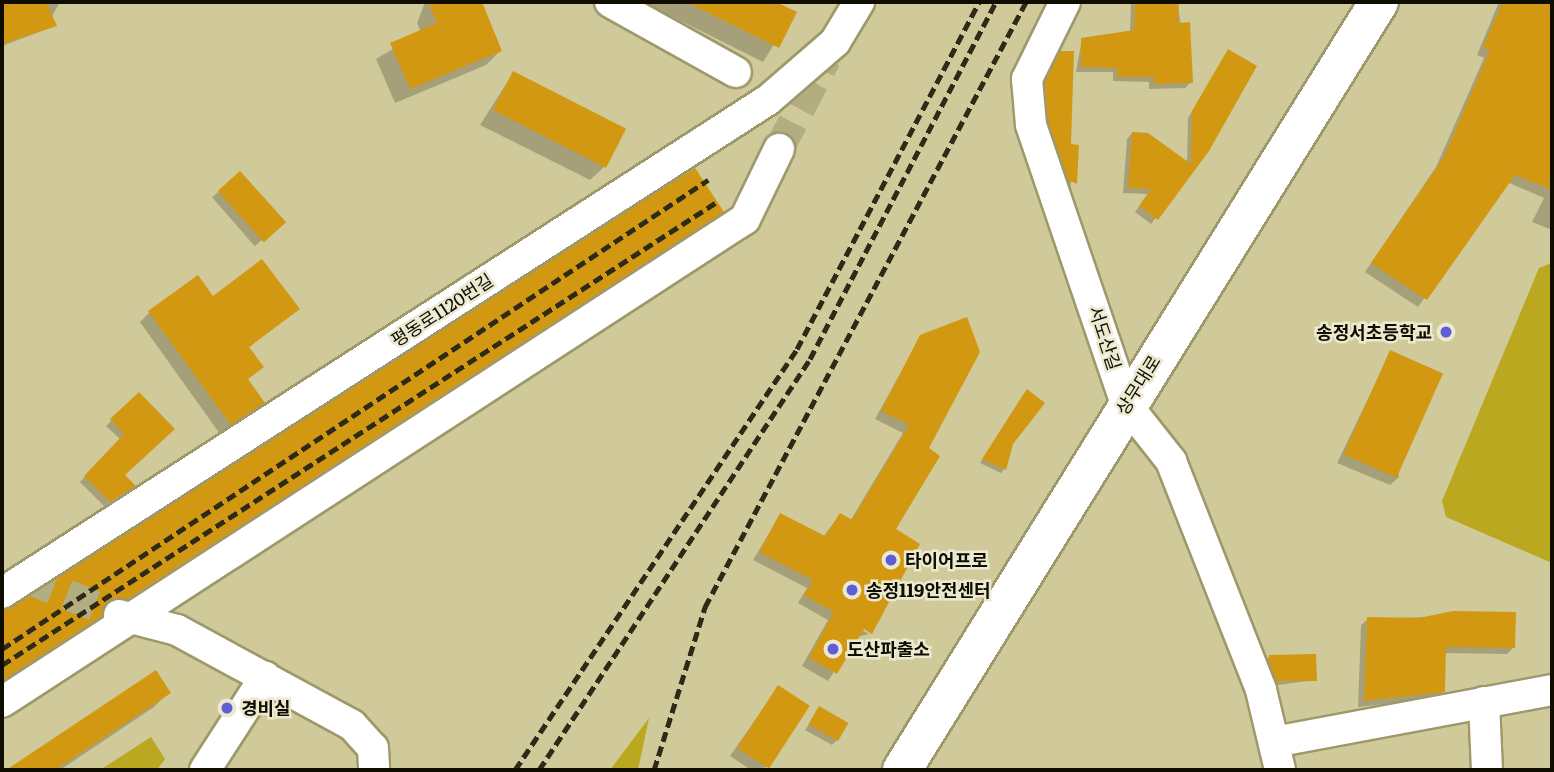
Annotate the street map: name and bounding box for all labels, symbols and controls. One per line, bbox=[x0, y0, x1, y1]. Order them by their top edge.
street label: 평동로1120번길 bbox=[387, 269, 497, 351]
street label: 서도산길 bbox=[1084, 303, 1126, 373]
place label: 송정서초등학교 bbox=[1316, 321, 1432, 343]
marker: 송정서초등학교 bbox=[1438, 324, 1454, 340]
street label: 상무대로 bbox=[1111, 351, 1165, 419]
place label: 타이어프로 bbox=[905, 549, 988, 571]
marker: 타이어프로 bbox=[883, 552, 899, 568]
place label: 송정119안전센터 bbox=[866, 579, 991, 601]
marker: 송정119안전센터 bbox=[844, 582, 860, 598]
place label: 도산파출소 bbox=[847, 638, 930, 660]
marker: 도산파출소 bbox=[825, 641, 841, 657]
place label: 경비실 bbox=[241, 697, 291, 719]
marker: 경비실 bbox=[219, 700, 235, 716]

